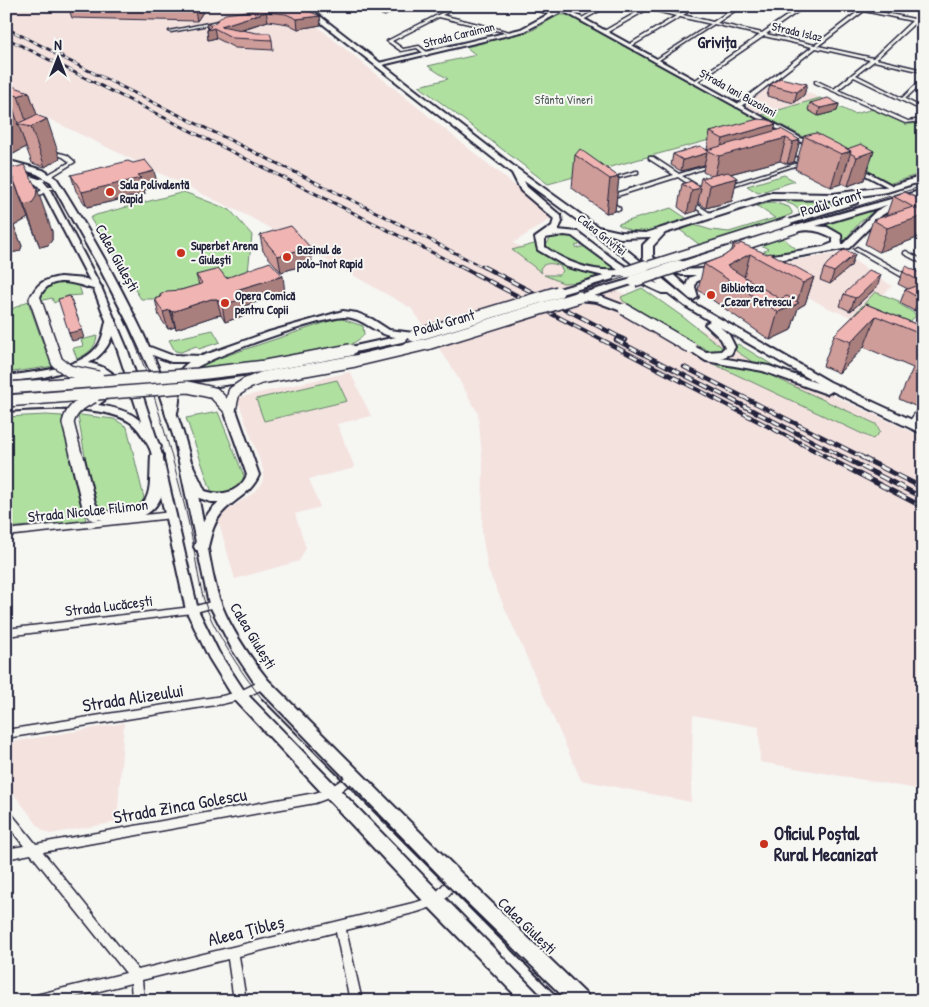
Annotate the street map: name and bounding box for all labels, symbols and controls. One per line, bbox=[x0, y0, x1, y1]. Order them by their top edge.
street label: Strada Caraiman bbox=[422, 17, 496, 52]
street label: Strada Islaz bbox=[770, 17, 824, 46]
district label: Grivița bbox=[697, 31, 737, 53]
north arrow bbox=[32, 32, 82, 82]
text: N bbox=[54, 35, 62, 54]
street label: Strada Iani Buzoiani bbox=[697, 64, 780, 121]
park label: Sfânta Vineri bbox=[535, 91, 593, 108]
place label: Sala Polivalentă Rapid bbox=[120, 176, 189, 208]
street label: Podul Grant bbox=[797, 183, 865, 222]
marker: Sala Polivalentă Rapid bbox=[104, 186, 116, 198]
street label: Calea Griviței bbox=[574, 210, 631, 259]
street label: Calea Giulești bbox=[90, 220, 145, 295]
place label: Superbet Arena - Giulești bbox=[191, 237, 258, 268]
place label: Bazinul de polo-înot Rapid bbox=[297, 241, 363, 273]
marker: Superbet Arena - Giulești bbox=[175, 247, 187, 259]
marker: Bazinul de polo-înot Rapid bbox=[281, 251, 293, 263]
place label: Biblioteca „Cezar Petrescu” bbox=[721, 279, 795, 310]
place label: Opera Comică pentru Copii bbox=[235, 287, 296, 319]
marker: Biblioteca „Cezar Petrescu” bbox=[705, 289, 717, 301]
marker: Opera Comică pentru Copii bbox=[219, 297, 231, 309]
street label: Podul Grant bbox=[411, 303, 478, 341]
street label: Strada Nicolae Filimon bbox=[27, 494, 149, 527]
street label: Strada Lucăcești bbox=[64, 590, 154, 621]
street label: Calea Giulești bbox=[225, 599, 282, 673]
street label: Strada Alizeului bbox=[80, 677, 185, 718]
street label: Strada Zinca Golescu bbox=[111, 781, 249, 830]
place label: Oficiul Poștal Rural Mecanizat bbox=[774, 821, 878, 867]
marker: Oficiul Poștal Rural Mecanizat bbox=[758, 838, 770, 850]
street label: Calea Giulești bbox=[493, 892, 561, 959]
street label: Aleea Țibleș bbox=[205, 909, 287, 952]

